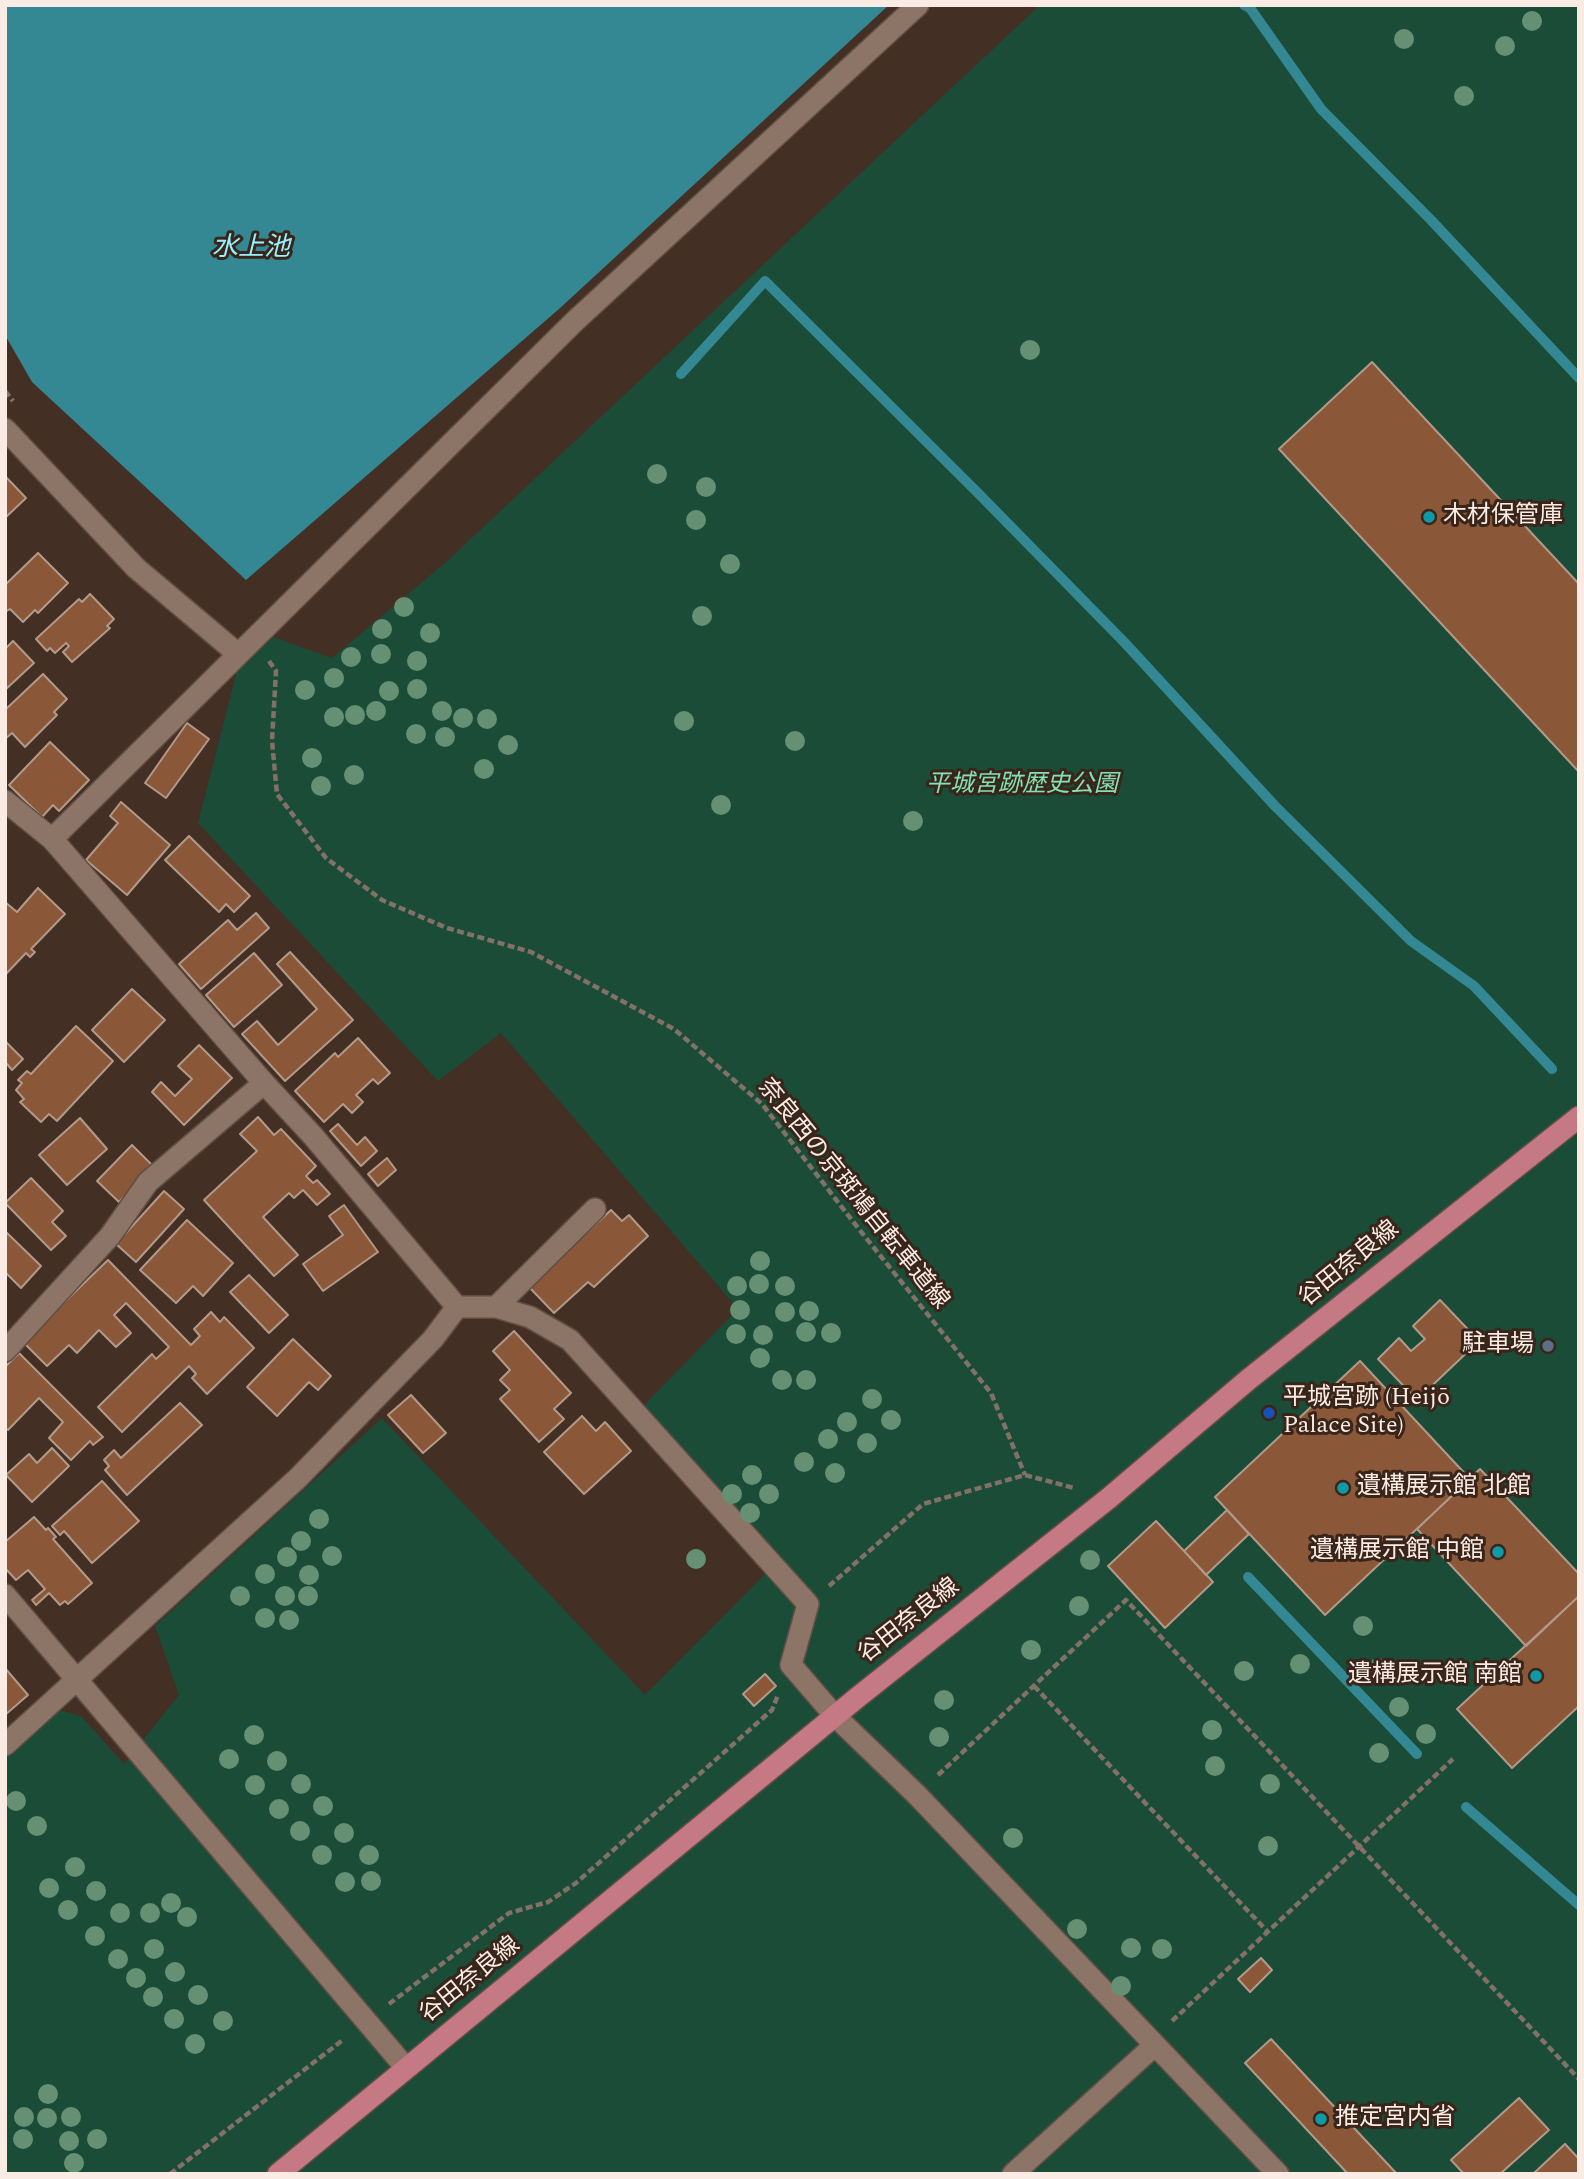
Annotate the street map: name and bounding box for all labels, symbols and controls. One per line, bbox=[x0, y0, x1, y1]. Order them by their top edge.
water label: 水上池 bbox=[212, 234, 290, 266]
place label: 木材保管庫 bbox=[1443, 503, 1563, 531]
marker: 木材保管庫 bbox=[1421, 509, 1437, 525]
park label: 平城宮跡歴史公園 bbox=[926, 772, 1118, 800]
street label: 奈良西の京斑鳩自転車道線 bbox=[750, 1074, 954, 1316]
street label: 谷田奈良線 bbox=[1294, 1216, 1406, 1314]
place label: 駐車場 bbox=[1462, 1332, 1534, 1360]
marker: 駐車場 bbox=[1540, 1338, 1556, 1354]
place label: 平城宮跡 (Heijō Palace Site) bbox=[1283, 1385, 1450, 1441]
marker: 平城宮跡 (Heijō Palace Site) bbox=[1261, 1405, 1277, 1421]
place label: 遺構展示館 北館 bbox=[1357, 1474, 1531, 1502]
marker: 遺構展示館 北館 bbox=[1335, 1480, 1351, 1496]
place label: 遺構展示館 中館 bbox=[1310, 1538, 1484, 1566]
marker: 遺構展示館 中館 bbox=[1490, 1544, 1506, 1560]
street label: 谷田奈良線 bbox=[854, 1574, 966, 1670]
place label: 遺構展示館 南館 bbox=[1348, 1662, 1522, 1690]
marker: 遺構展示館 南館 bbox=[1528, 1668, 1544, 1684]
street label: 谷田奈良線 bbox=[415, 1932, 527, 2030]
place label: 推定宮内省 bbox=[1335, 2105, 1455, 2133]
marker: 推定宮内省 bbox=[1313, 2111, 1329, 2127]

